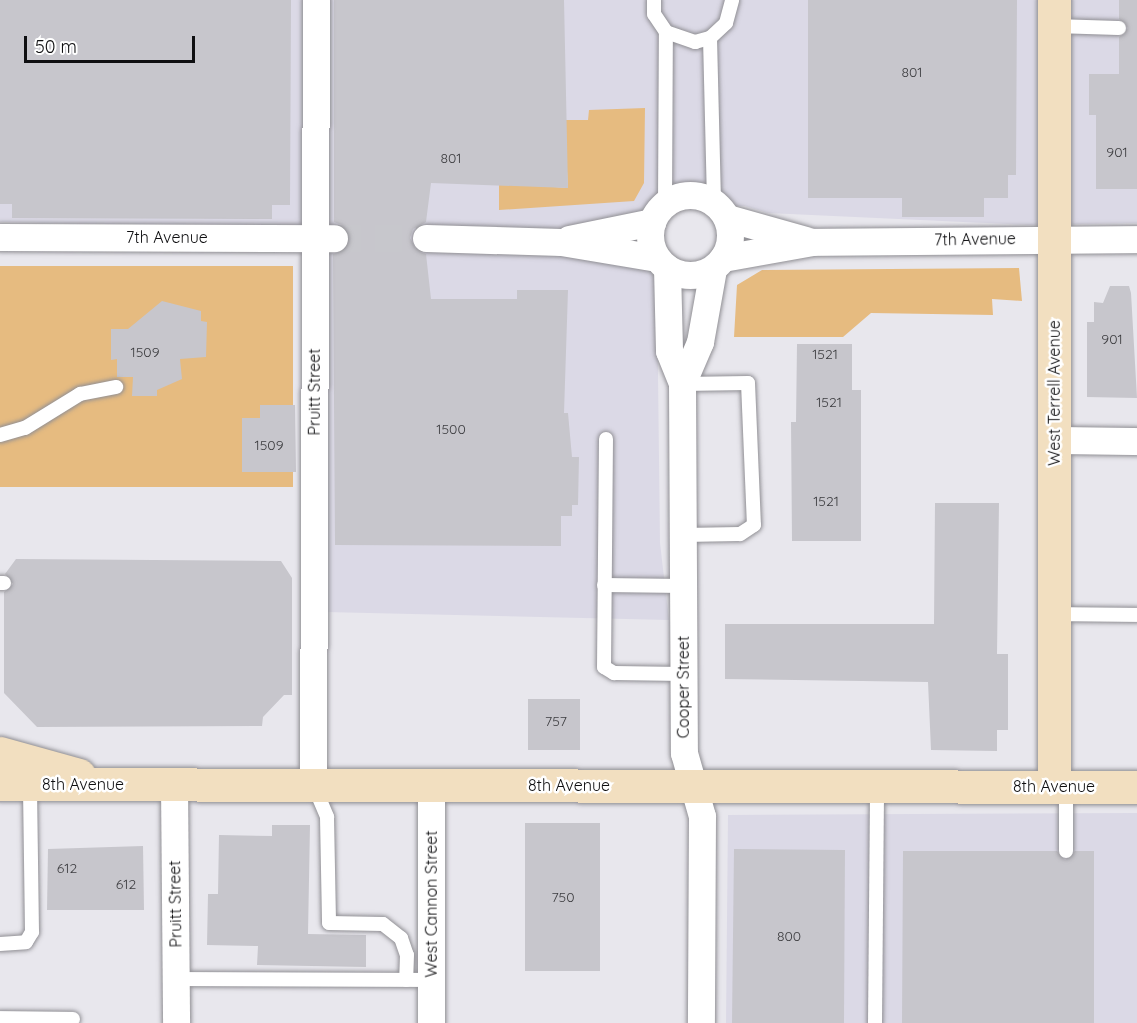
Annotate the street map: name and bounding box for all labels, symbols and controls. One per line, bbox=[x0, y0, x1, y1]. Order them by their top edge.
scale bar bbox=[27, 24, 198, 62]
text: 50 m bbox=[35, 35, 77, 58]
house number: 801 bbox=[901, 64, 923, 80]
house number: 901 bbox=[1106, 144, 1128, 160]
house number: 801 bbox=[440, 150, 462, 166]
street label: 7th Avenue bbox=[126, 227, 208, 247]
street label: 7th Avenue bbox=[934, 229, 1016, 249]
street label: West Terrell Avenue bbox=[1044, 320, 1064, 466]
house number: 901 bbox=[1101, 331, 1123, 347]
house number: 1509 bbox=[131, 344, 159, 360]
house number: 1521 bbox=[812, 346, 838, 362]
street label: Pruitt Street bbox=[304, 348, 324, 436]
house number: 1521 bbox=[816, 394, 842, 410]
house number: 1500 bbox=[436, 421, 466, 437]
house number: 1509 bbox=[255, 437, 283, 453]
house number: 1521 bbox=[813, 493, 839, 509]
street label: Cooper Street bbox=[673, 636, 693, 738]
house number: 757 bbox=[545, 713, 567, 729]
street label: 8th Avenue bbox=[42, 774, 124, 794]
street label: 8th Avenue bbox=[528, 775, 610, 795]
street label: 8th Avenue bbox=[1013, 776, 1095, 796]
street label: West Cannon Street bbox=[421, 830, 441, 978]
house number: 612 bbox=[57, 860, 77, 876]
street label: Pruitt Street bbox=[165, 860, 185, 948]
house number: 612 bbox=[116, 876, 136, 892]
house number: 750 bbox=[551, 889, 575, 905]
house number: 800 bbox=[777, 928, 801, 944]

